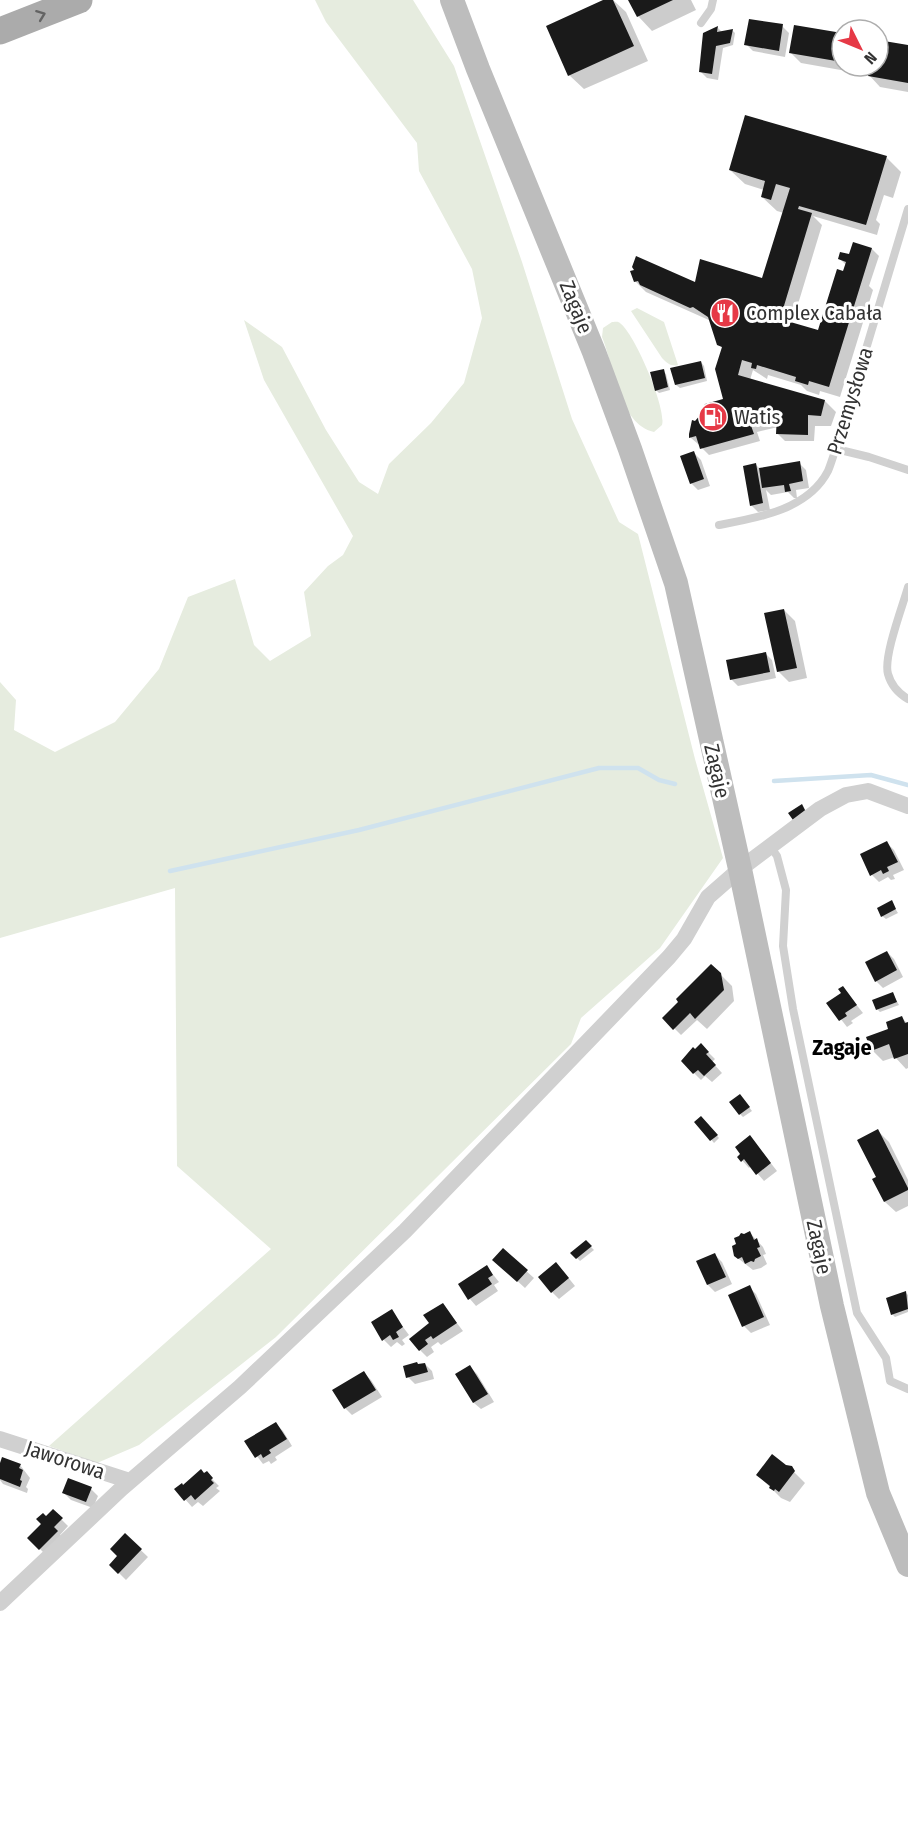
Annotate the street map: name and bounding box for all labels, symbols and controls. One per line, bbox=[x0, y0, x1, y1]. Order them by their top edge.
one-way arrow bbox=[35, 10, 46, 22]
north arrow bbox=[830, 18, 890, 78]
text: N bbox=[860, 48, 881, 68]
street label: Zagaje bbox=[554, 277, 598, 337]
restaurant icon: Complex Cabała bbox=[709, 297, 741, 329]
place label: Complex Cabała bbox=[746, 300, 882, 326]
street label: Przemysłowa bbox=[821, 344, 879, 458]
fuel station icon: Watis bbox=[697, 401, 729, 433]
place label: Watis bbox=[734, 404, 781, 430]
street label: Zagaje bbox=[698, 741, 736, 801]
district label: Zagaje bbox=[812, 1034, 872, 1061]
street label: Zagaje bbox=[801, 1217, 837, 1277]
street label: Jaworowa bbox=[22, 1435, 108, 1485]

